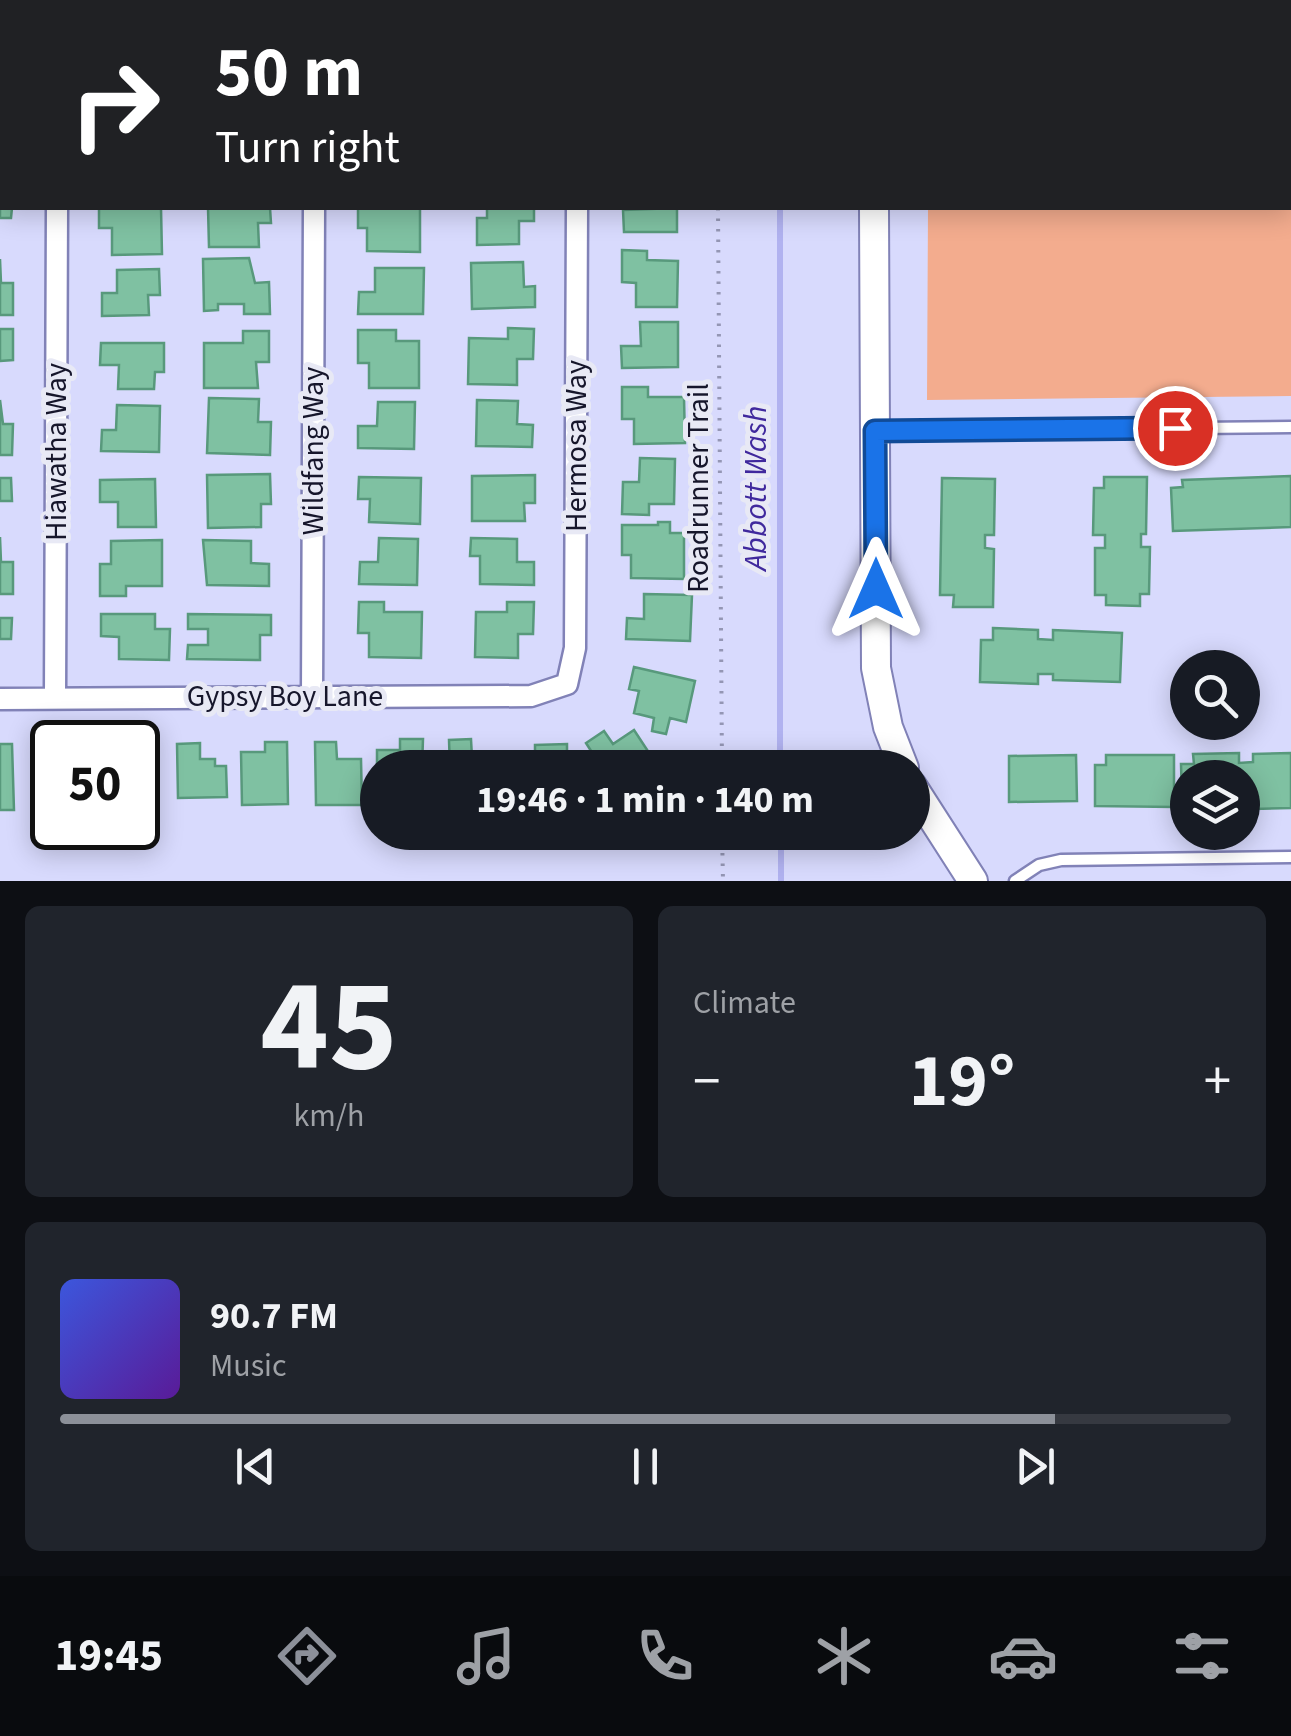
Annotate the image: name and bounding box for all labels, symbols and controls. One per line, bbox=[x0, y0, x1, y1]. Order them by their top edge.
text: 50 m bbox=[215, 23, 363, 123]
icon: right bbox=[50, 40, 180, 170]
text: Turn right bbox=[215, 116, 400, 180]
street label: Hermosa Way bbox=[555, 360, 598, 532]
street label: Hiawatha Way bbox=[35, 363, 78, 541]
street label: Wildfang Way bbox=[292, 367, 335, 535]
street label: Roadrunner Trail bbox=[677, 383, 720, 593]
pin bbox=[1133, 386, 1218, 471]
icon: arrive bbox=[1148, 401, 1203, 456]
water label: Abbott Wash bbox=[733, 406, 779, 572]
position arrow bbox=[824, 537, 928, 641]
map controls bbox=[1170, 650, 1260, 850]
button: search bbox=[1170, 650, 1260, 740]
street label: Gypsy Boy Lane bbox=[187, 675, 383, 718]
speed limit sign: 50 bbox=[30, 720, 160, 850]
button: layers bbox=[1170, 760, 1260, 850]
text: 19:46 · 1 min · 140 m bbox=[476, 773, 814, 827]
text: 45 bbox=[260, 935, 398, 1120]
text: Climate bbox=[693, 980, 796, 1026]
text: 19° bbox=[909, 1028, 1015, 1135]
text: − bbox=[693, 1043, 720, 1121]
text: + bbox=[1204, 1043, 1231, 1121]
text: km/h bbox=[294, 1093, 364, 1139]
text: 90.7 FM bbox=[210, 1289, 338, 1343]
text: Music bbox=[210, 1343, 287, 1389]
icon: previous bbox=[228, 1439, 283, 1494]
icon: pause bbox=[618, 1439, 673, 1494]
icon: next bbox=[1008, 1439, 1063, 1494]
icon: directions bbox=[272, 1621, 342, 1691]
icon: music bbox=[451, 1621, 521, 1691]
icon: phone bbox=[630, 1621, 700, 1691]
icon: climate bbox=[809, 1621, 879, 1691]
icon: car bbox=[988, 1621, 1058, 1691]
icon: filters bbox=[1167, 1621, 1237, 1691]
text: 19:45 bbox=[54, 1624, 163, 1688]

